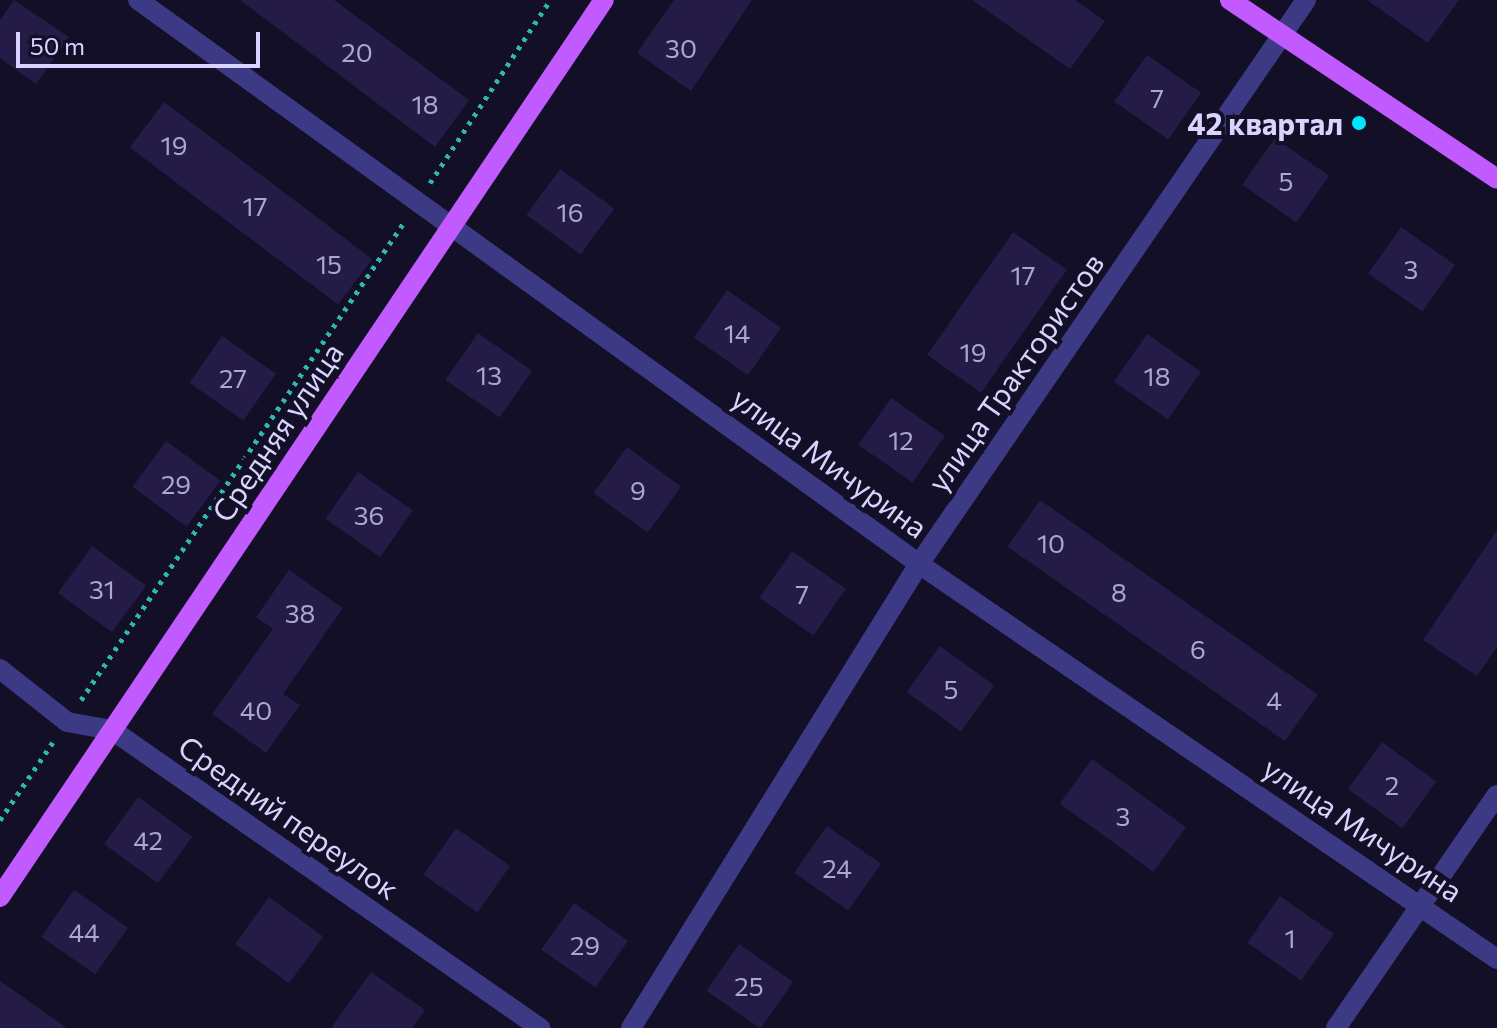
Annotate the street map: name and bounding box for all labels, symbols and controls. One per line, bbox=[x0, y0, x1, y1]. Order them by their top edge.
scale bar bbox=[20, 16, 264, 66]
text: 50 m bbox=[30, 31, 85, 60]
house number: 30 bbox=[665, 32, 697, 64]
house number: 20 bbox=[341, 36, 373, 68]
house number: 7 bbox=[1150, 82, 1164, 114]
house number: 18 bbox=[412, 88, 438, 120]
place label: 42 квартал bbox=[1187, 105, 1343, 141]
marker: 42 квартал bbox=[1350, 114, 1368, 132]
house number: 19 bbox=[161, 129, 187, 161]
house number: 5 bbox=[1279, 165, 1293, 197]
house number: 17 bbox=[243, 190, 267, 222]
house number: 16 bbox=[557, 196, 583, 228]
street label: улица Трактористов bbox=[919, 246, 1111, 498]
house number: 15 bbox=[316, 248, 342, 280]
house number: 3 bbox=[1404, 253, 1418, 285]
house number: 17 bbox=[1011, 259, 1035, 291]
house number: 14 bbox=[724, 317, 750, 349]
street label: Средняя улица bbox=[204, 336, 350, 528]
house number: 19 bbox=[960, 336, 986, 368]
house number: 13 bbox=[476, 359, 502, 391]
house number: 18 bbox=[1144, 360, 1170, 392]
house number: 27 bbox=[219, 362, 247, 394]
street label: улица Мичурина bbox=[725, 379, 935, 545]
house number: 12 bbox=[888, 424, 914, 456]
house number: 29 bbox=[161, 468, 191, 500]
house number: 9 bbox=[630, 474, 646, 506]
house number: 36 bbox=[354, 499, 384, 531]
house number: 10 bbox=[1037, 527, 1065, 559]
house number: 31 bbox=[89, 573, 115, 605]
house number: 8 bbox=[1111, 576, 1127, 608]
house number: 7 bbox=[795, 578, 809, 610]
house number: 38 bbox=[285, 597, 315, 629]
house number: 6 bbox=[1190, 633, 1206, 665]
house number: 5 bbox=[944, 673, 958, 705]
house number: 4 bbox=[1266, 684, 1282, 716]
house number: 40 bbox=[240, 694, 272, 726]
street label: Средний переулок bbox=[172, 728, 406, 906]
street label: улица Мичурина bbox=[1257, 749, 1469, 909]
house number: 2 bbox=[1385, 769, 1399, 801]
house number: 3 bbox=[1116, 800, 1130, 832]
house number: 42 bbox=[133, 824, 163, 856]
house number: 24 bbox=[822, 852, 852, 884]
house number: 44 bbox=[68, 916, 100, 948]
house number: 1 bbox=[1284, 922, 1296, 954]
house number: 29 bbox=[570, 929, 600, 961]
house number: 25 bbox=[734, 970, 764, 1002]

